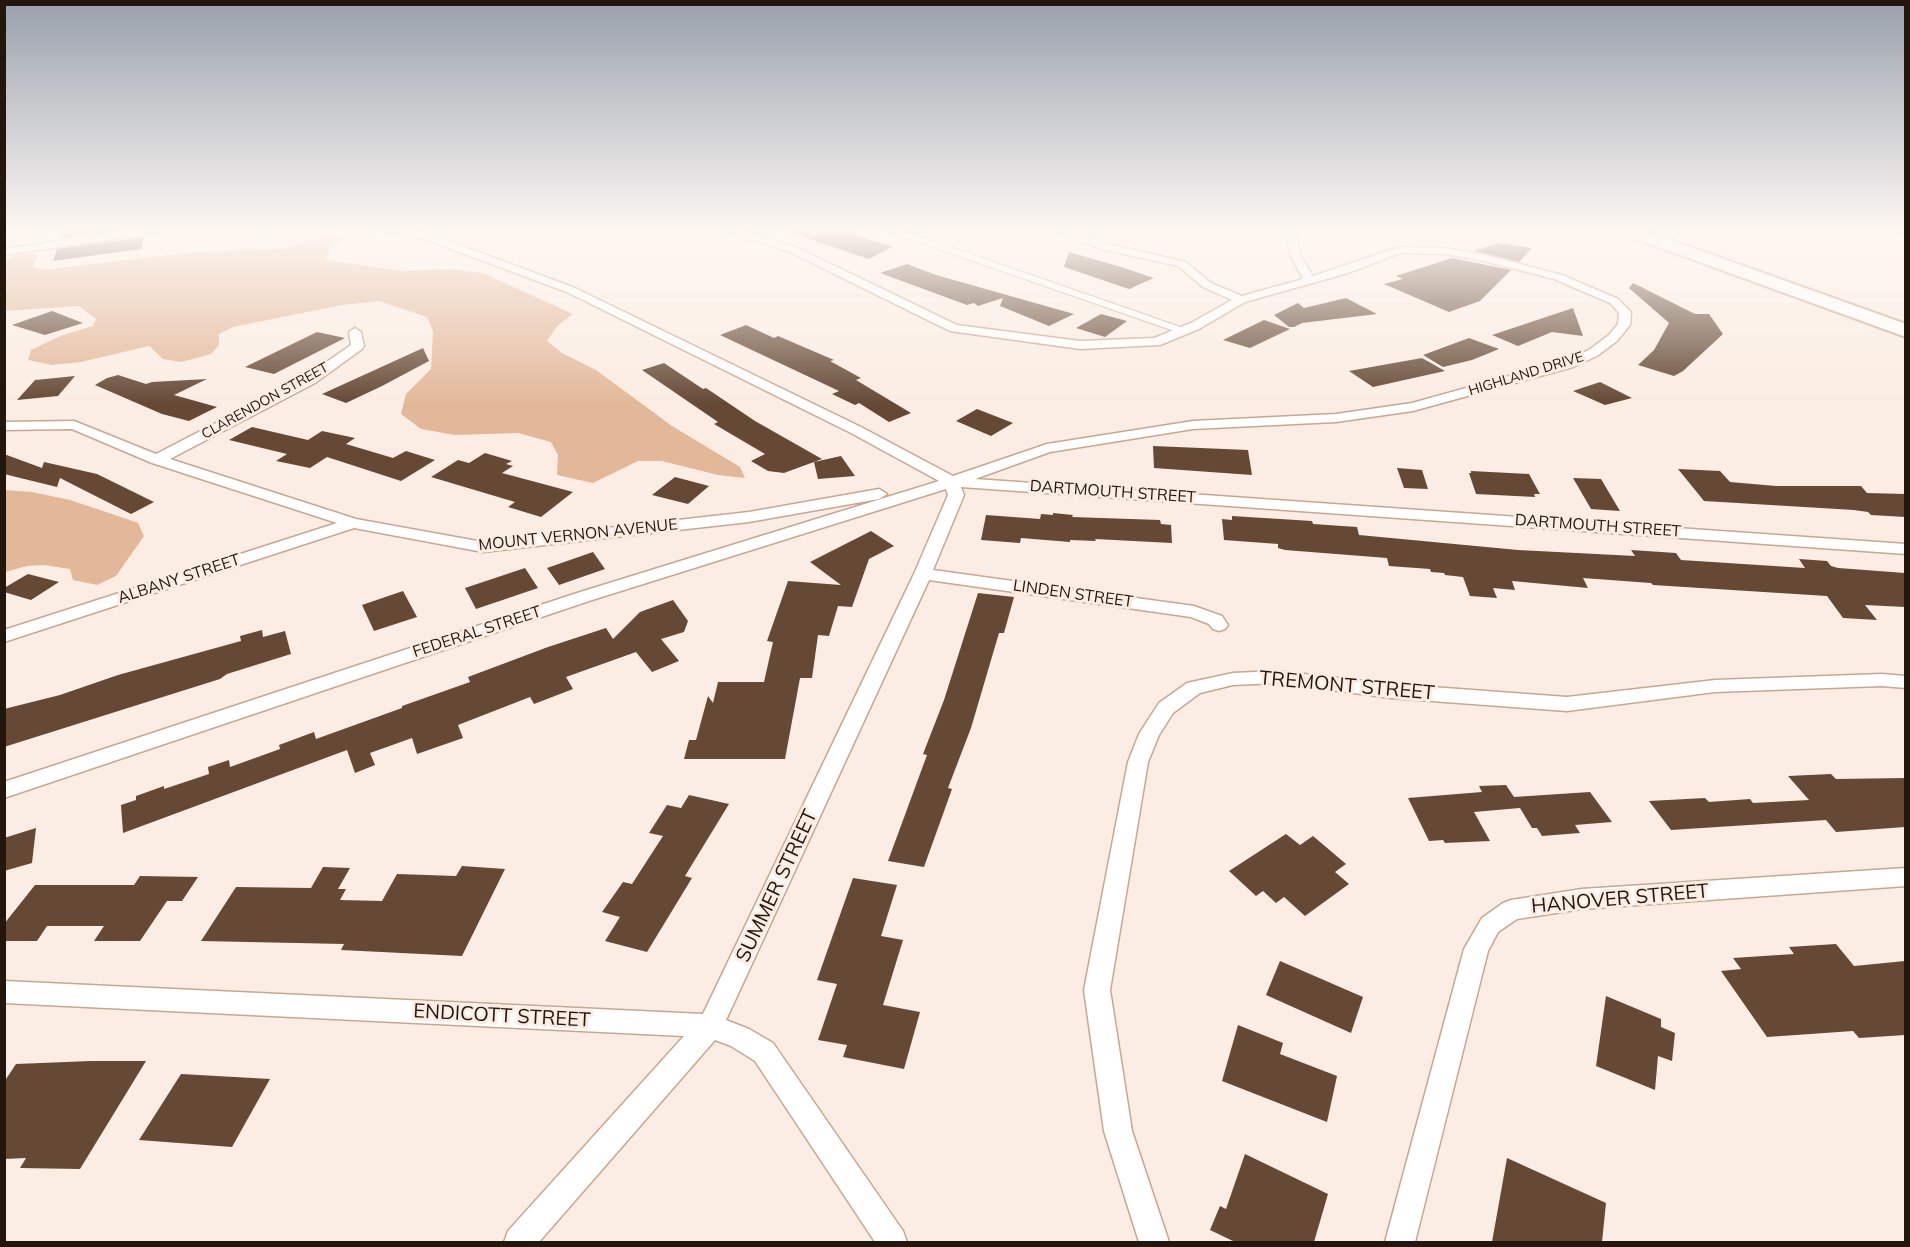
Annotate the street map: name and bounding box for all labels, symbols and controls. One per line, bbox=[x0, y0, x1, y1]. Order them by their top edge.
street label: HIGHLAND DRIVE bbox=[1467, 349, 1585, 399]
street label: CLARENDON STREET bbox=[199, 359, 331, 443]
street label: DARTMOUTH STREET bbox=[1029, 477, 1197, 507]
street label: DARTMOUTH STREET bbox=[1514, 511, 1682, 541]
street label: MOUNT VERNON AVENUE bbox=[477, 515, 679, 555]
street label: ALBANY STREET bbox=[115, 550, 243, 608]
street label: LINDEN STREET bbox=[1012, 576, 1134, 612]
street label: FEDERAL STREET bbox=[410, 602, 544, 662]
street label: TREMONT STREET bbox=[1258, 666, 1436, 706]
street label: SUMMER STREET bbox=[731, 806, 823, 966]
street label: HANOVER STREET bbox=[1530, 879, 1710, 919]
street label: ENDICOTT STREET bbox=[413, 999, 591, 1033]

